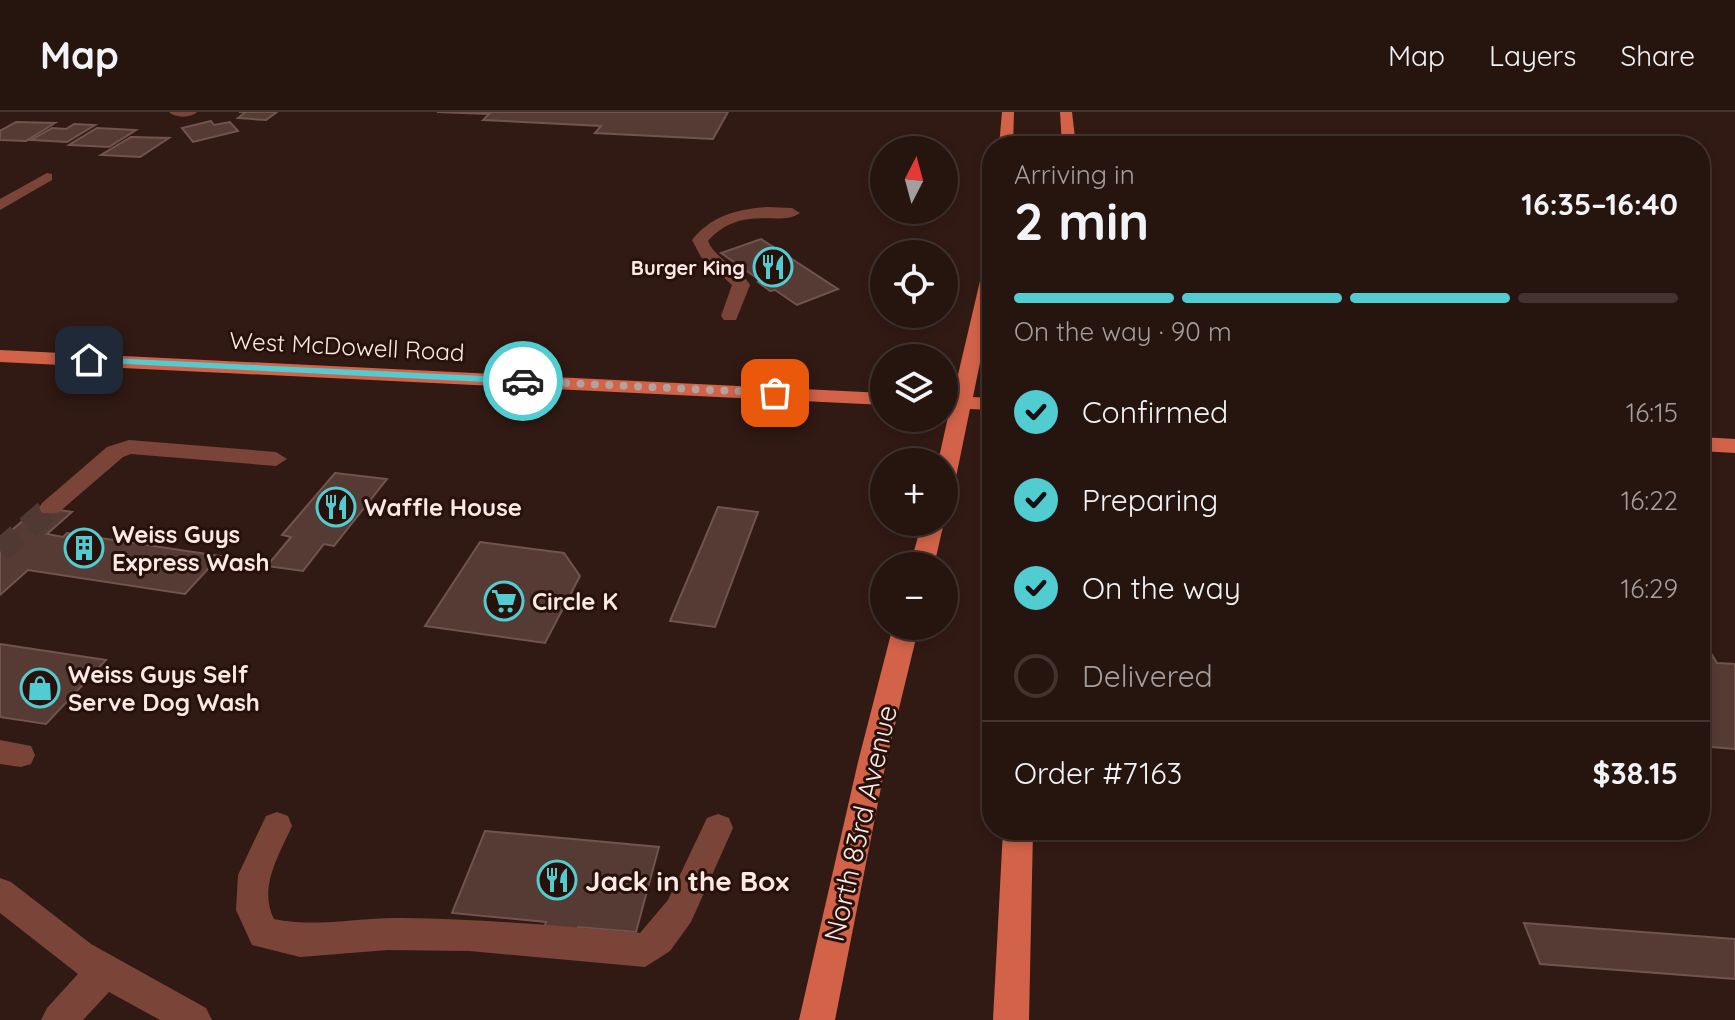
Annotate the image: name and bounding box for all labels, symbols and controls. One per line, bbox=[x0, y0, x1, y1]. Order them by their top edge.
text: Map bbox=[40, 31, 119, 79]
text: Map bbox=[1388, 38, 1445, 73]
text: Layers bbox=[1489, 38, 1576, 73]
text: Share bbox=[1620, 38, 1695, 73]
north arrow bbox=[870, 136, 958, 224]
map controls bbox=[870, 136, 958, 640]
text: Arriving in bbox=[1014, 158, 1135, 191]
text: 16:35–16:40 bbox=[1521, 185, 1678, 223]
text: 2 min bbox=[1014, 188, 1149, 253]
button: locate bbox=[870, 240, 958, 328]
restaurant icon: Burger King bbox=[752, 246, 794, 288]
place label: Burger King bbox=[631, 255, 745, 280]
text: On the way · 90 m bbox=[1014, 315, 1232, 348]
street label: West McDowell Road bbox=[229, 325, 465, 367]
pin bbox=[55, 326, 123, 394]
icon: home bbox=[67, 338, 111, 382]
courier bbox=[483, 341, 563, 421]
button: layers bbox=[870, 344, 958, 432]
icon: car bbox=[501, 359, 545, 403]
pin bbox=[741, 359, 809, 427]
icon: bag bbox=[753, 371, 797, 415]
icon: check bbox=[1014, 390, 1058, 434]
text: Confirmed bbox=[1082, 393, 1228, 431]
text: 16:15 bbox=[1626, 396, 1678, 429]
button: + bbox=[870, 448, 958, 536]
icon: check bbox=[1014, 478, 1058, 522]
text: Preparing bbox=[1082, 481, 1218, 519]
text: 16:22 bbox=[1621, 484, 1678, 517]
restaurant icon: Waffle House bbox=[315, 486, 357, 528]
place label: Waffle House bbox=[364, 492, 522, 522]
place label: Weiss Guys Express Wash bbox=[112, 519, 270, 577]
building icon: Weiss Guys Express Wash bbox=[63, 527, 105, 569]
button: − bbox=[870, 552, 958, 640]
icon: check bbox=[1014, 566, 1058, 610]
text: On the way bbox=[1082, 569, 1241, 607]
text: 16:29 bbox=[1621, 572, 1678, 605]
supermarket icon: Circle K bbox=[483, 580, 525, 622]
place label: Circle K bbox=[532, 586, 618, 616]
text: Delivered bbox=[1082, 657, 1213, 695]
place label: Weiss Guys Self Serve Dog Wash bbox=[68, 659, 260, 717]
shop icon: Weiss Guys Self Serve Dog Wash bbox=[19, 667, 61, 709]
street label: North 83rd Avenue bbox=[816, 701, 904, 945]
text: Order #7163 bbox=[1014, 754, 1182, 792]
text: $38.15 bbox=[1593, 754, 1678, 792]
restaurant icon: Jack in the Box bbox=[536, 859, 578, 901]
place label: Jack in the Box bbox=[585, 863, 790, 898]

